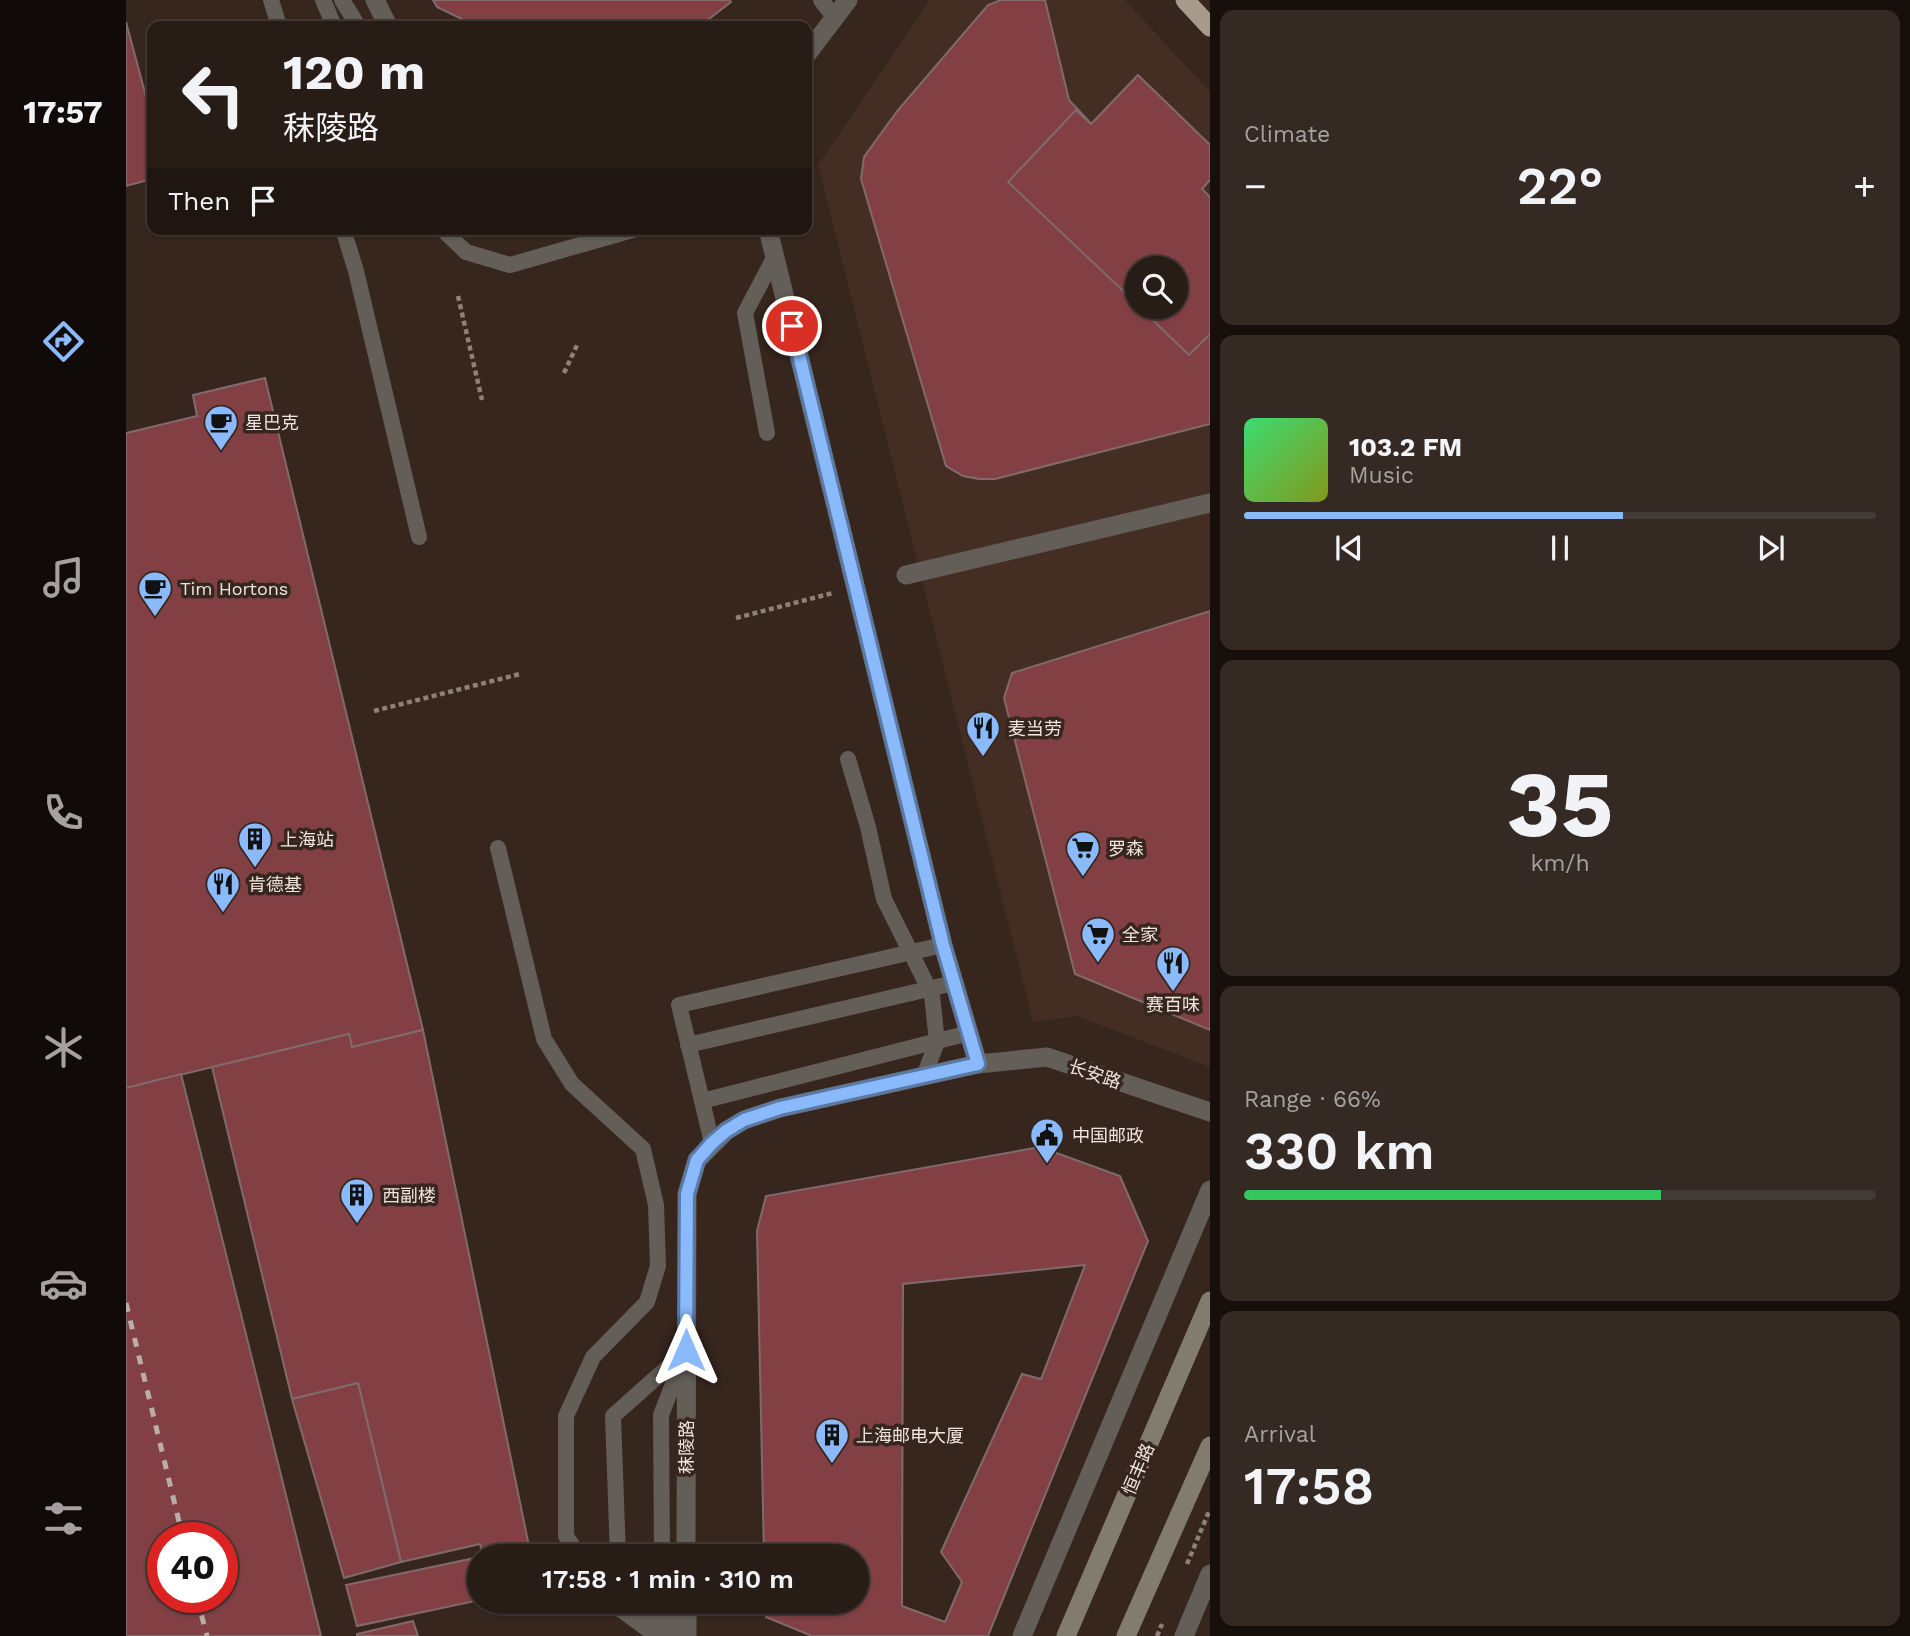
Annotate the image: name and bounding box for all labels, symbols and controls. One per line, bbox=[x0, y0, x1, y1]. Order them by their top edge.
text: 120 m bbox=[283, 43, 425, 101]
icon: left bbox=[168, 49, 259, 140]
text: 17:57 bbox=[23, 93, 103, 131]
text: 秣陵路 bbox=[283, 109, 379, 147]
text: Climate bbox=[1244, 121, 1330, 148]
text: 22° bbox=[1517, 156, 1603, 217]
text: − bbox=[1244, 164, 1267, 208]
text: + bbox=[1853, 164, 1876, 208]
icon: arrive bbox=[244, 182, 282, 220]
text: Then bbox=[168, 186, 230, 216]
map controls bbox=[1125, 256, 1188, 319]
button: search bbox=[1125, 256, 1188, 319]
pin bbox=[762, 296, 822, 356]
icon: arrive bbox=[773, 307, 811, 345]
icon: directions bbox=[39, 317, 88, 366]
cafe icon: 星巴克 bbox=[202, 403, 240, 452]
place label: 星巴克 bbox=[245, 412, 299, 433]
text: 103.2 FM bbox=[1349, 432, 1462, 462]
text: Music bbox=[1349, 462, 1414, 489]
icon: previous bbox=[1330, 529, 1368, 567]
icon: pause bbox=[1541, 529, 1579, 567]
icon: next bbox=[1752, 529, 1790, 567]
icon: music bbox=[39, 553, 88, 602]
cafe icon: Tim Hortons bbox=[136, 569, 174, 618]
place label: Tim Hortons bbox=[180, 578, 288, 599]
restaurant icon: 麦当劳 bbox=[964, 709, 1002, 758]
place label: 麦当劳 bbox=[1008, 718, 1062, 739]
text: 35 bbox=[1506, 751, 1614, 858]
icon: phone bbox=[39, 788, 88, 837]
building icon: 上海站 bbox=[236, 820, 274, 869]
place label: 上海站 bbox=[280, 829, 334, 850]
supermarket icon: 罗森 bbox=[1064, 829, 1102, 878]
place label: 罗森 bbox=[1108, 838, 1144, 859]
text: km/h bbox=[1530, 850, 1590, 877]
restaurant icon: 肯德基 bbox=[204, 865, 242, 914]
place label: 肯德基 bbox=[248, 874, 302, 895]
supermarket icon: 全家 bbox=[1079, 915, 1117, 964]
place label: 全家 bbox=[1122, 924, 1158, 945]
restaurant icon: 赛百味 bbox=[1154, 944, 1192, 993]
place label: 赛百味 bbox=[1146, 994, 1200, 1015]
icon: climate bbox=[39, 1023, 88, 1072]
street label: 长安路 bbox=[1066, 1055, 1124, 1093]
text: Range · 66% bbox=[1244, 1086, 1381, 1113]
public building icon: 中国邮政 bbox=[1028, 1116, 1066, 1165]
text: 330 km bbox=[1244, 1121, 1435, 1182]
place label: 中国邮政 bbox=[1072, 1125, 1144, 1146]
building icon: 西副楼 bbox=[338, 1176, 376, 1225]
place label: 西副楼 bbox=[382, 1185, 436, 1206]
icon: car bbox=[39, 1259, 88, 1308]
position arrow bbox=[649, 1313, 723, 1387]
building icon: 上海邮电大厦 bbox=[813, 1416, 851, 1465]
street label: 秣陵路 bbox=[676, 1420, 697, 1474]
text: Arrival bbox=[1244, 1421, 1316, 1448]
place label: 上海邮电大厦 bbox=[856, 1425, 964, 1446]
street label: 恒丰路 bbox=[1118, 1440, 1158, 1498]
text: 17:58 bbox=[1244, 1456, 1374, 1517]
icon: filters bbox=[39, 1494, 88, 1543]
speed limit sign: 40 bbox=[147, 1522, 238, 1613]
text: 17:58 · 1 min · 310 m bbox=[542, 1564, 794, 1594]

